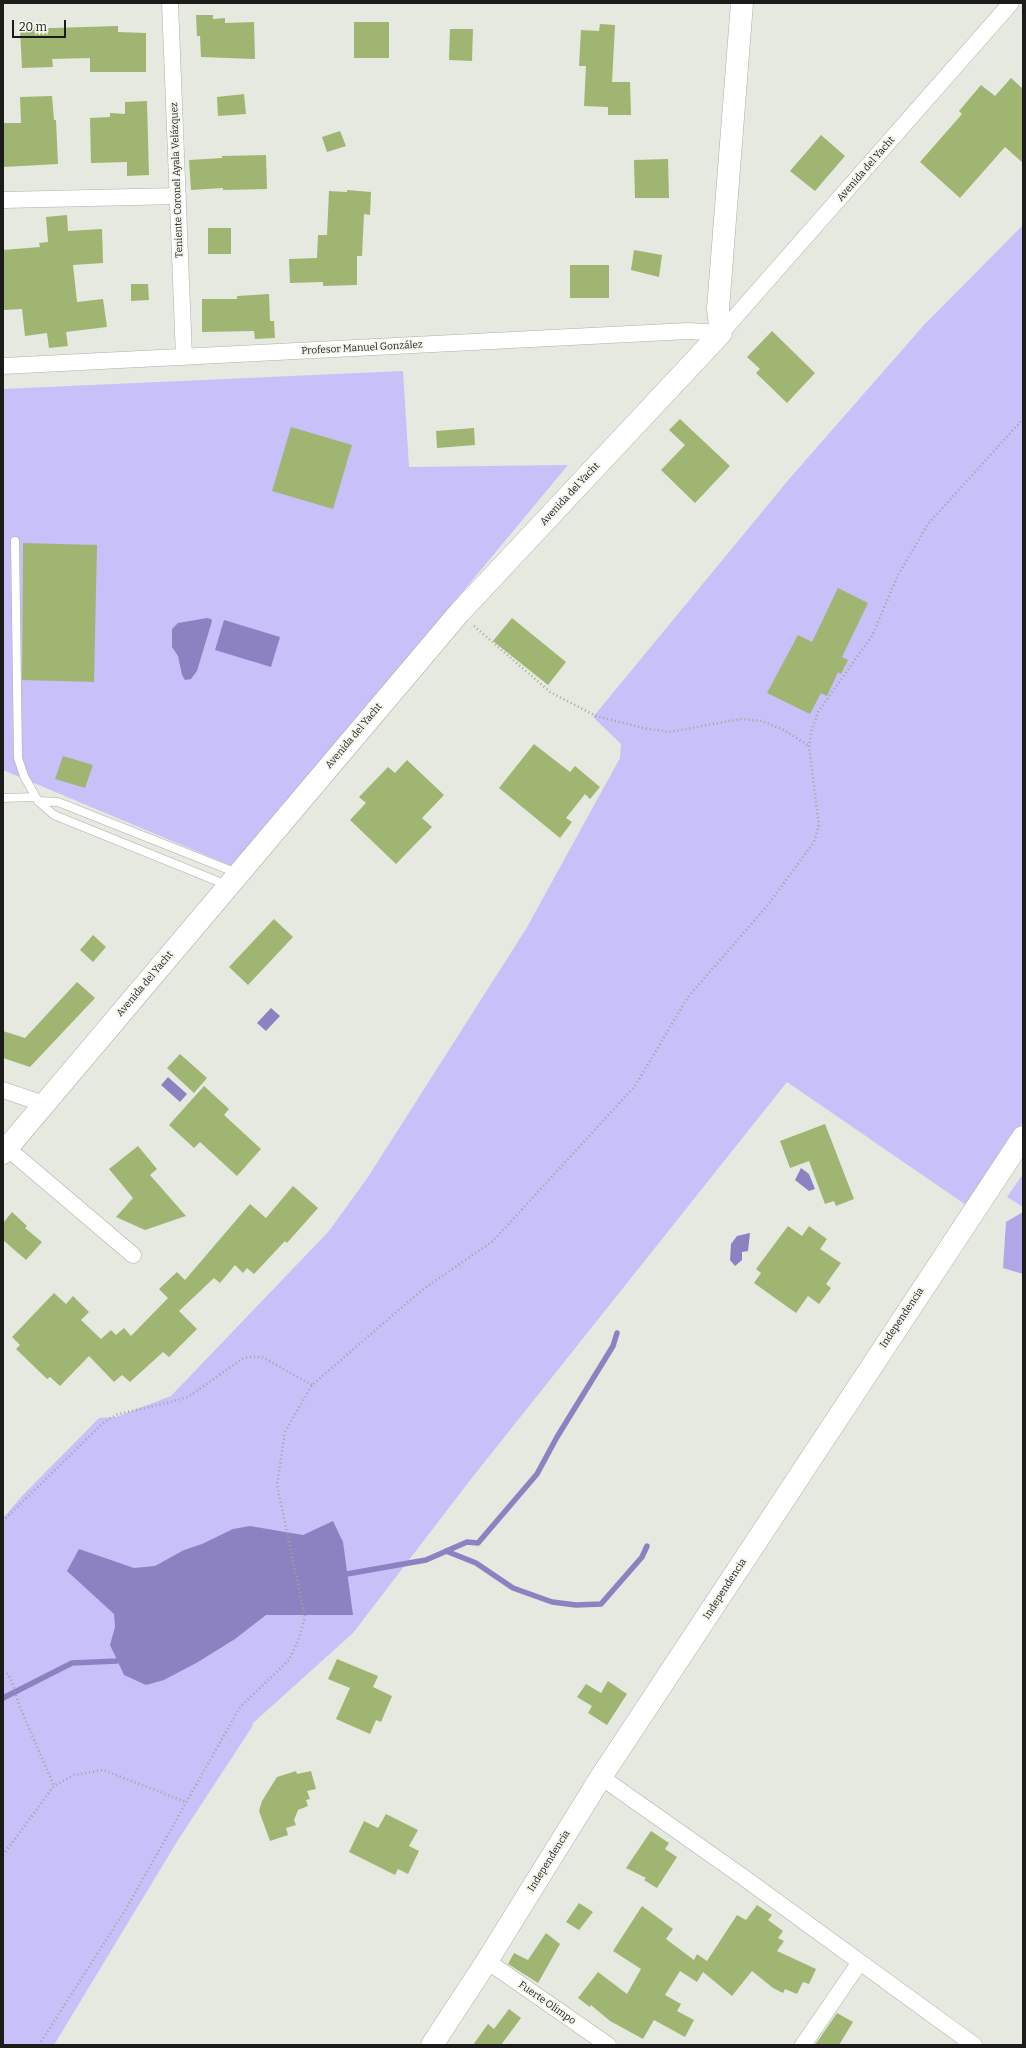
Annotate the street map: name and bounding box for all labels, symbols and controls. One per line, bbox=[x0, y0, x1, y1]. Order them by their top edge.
scale bar bbox=[14, 12, 68, 38]
text: 20 m bbox=[19, 20, 47, 34]
street label: Teniente Coronel Ayala Velázquez bbox=[168, 102, 186, 258]
street label: Avenida del Yacht bbox=[835, 134, 897, 204]
street label: Profesor Manuel González bbox=[301, 339, 423, 357]
street label: Avenida del Yacht bbox=[538, 460, 602, 528]
street label: Avenida del Yacht bbox=[323, 701, 385, 771]
street label: Avenida del Yacht bbox=[114, 949, 176, 1019]
street label: Independencia bbox=[877, 1286, 927, 1350]
street label: Independencia bbox=[701, 1556, 749, 1622]
street label: Independencia bbox=[525, 1828, 573, 1894]
street label: Fuerte Olimpo bbox=[516, 1979, 578, 2027]

